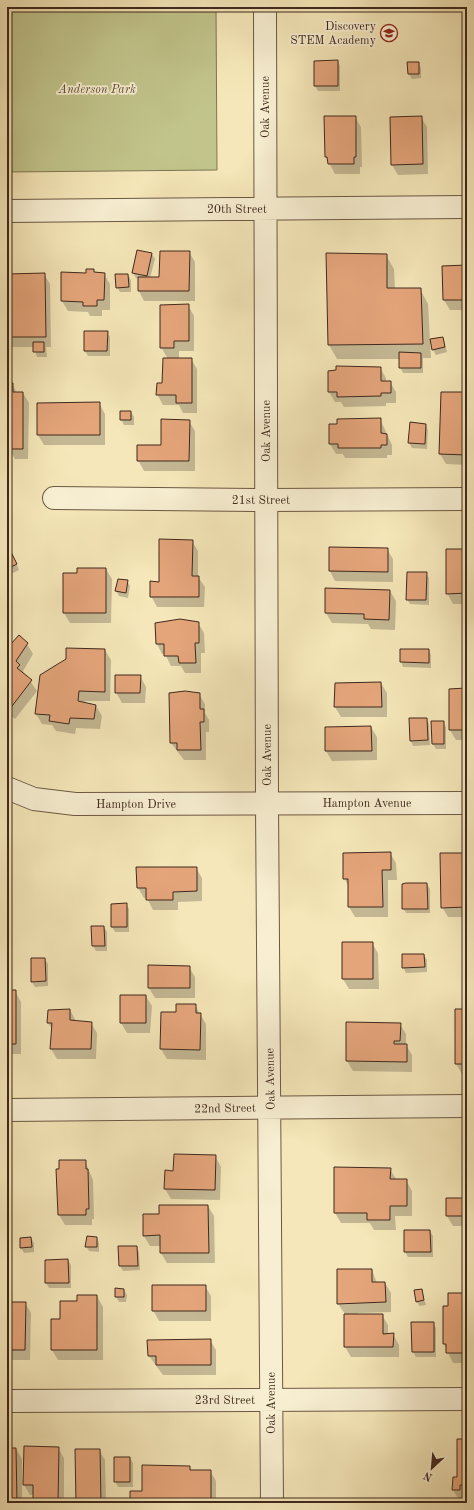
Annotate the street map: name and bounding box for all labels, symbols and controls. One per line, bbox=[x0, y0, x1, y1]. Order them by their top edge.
place label: Discovery STEM Academy bbox=[290, 21, 377, 47]
school or university icon: Discovery STEM Academy bbox=[379, 23, 399, 43]
street label: Oak Avenue bbox=[260, 76, 272, 138]
park label: Anderson Park bbox=[57, 84, 136, 96]
street label: 20th Street bbox=[207, 204, 267, 216]
street label: Oak Avenue bbox=[261, 400, 273, 462]
street label: 21st Street bbox=[232, 495, 290, 507]
street label: Oak Avenue bbox=[262, 724, 274, 786]
street label: Hampton Avenue bbox=[322, 798, 412, 810]
street label: Hampton Drive bbox=[96, 799, 176, 811]
street label: Oak Avenue bbox=[264, 1047, 278, 1110]
street label: 22nd Street bbox=[194, 1102, 256, 1116]
street label: Oak Avenue bbox=[266, 1372, 278, 1434]
street label: 23rd Street bbox=[195, 1395, 255, 1407]
north arrow bbox=[412, 1448, 452, 1488]
text: N bbox=[422, 1469, 434, 1482]

